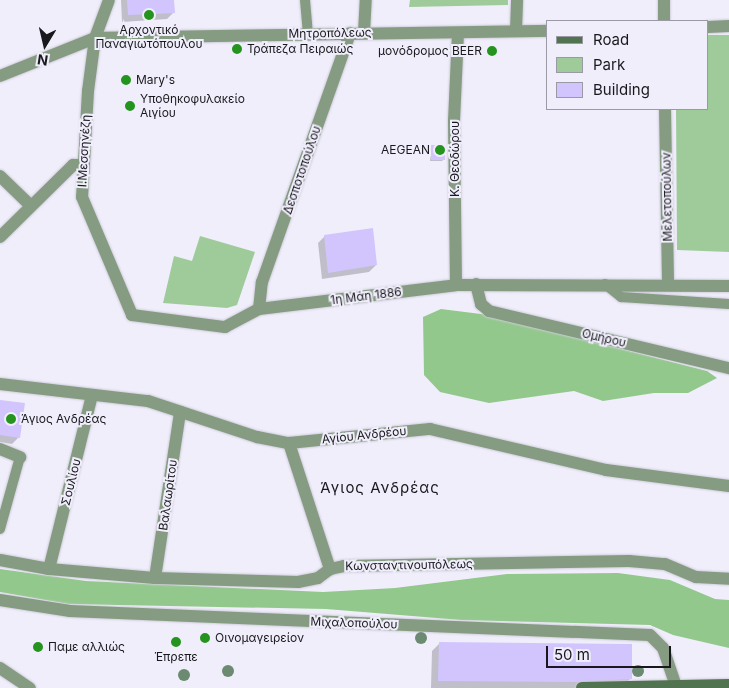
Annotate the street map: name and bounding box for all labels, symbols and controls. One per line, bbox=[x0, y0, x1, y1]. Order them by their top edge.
marker: Αρχοντικό Παναγιωτόπουλου bbox=[143, 9, 155, 21]
north arrow bbox=[20, 20, 70, 70]
legend bbox=[546, 20, 709, 110]
place label: Αρχοντικό Παναγιωτόπουλου bbox=[95, 23, 203, 51]
street label: Μητροπόλεως bbox=[288, 25, 372, 41]
text: Road bbox=[593, 30, 629, 49]
place label: Τράπεζα Πειραιώς bbox=[247, 42, 353, 56]
marker: Τράπεζα Πειραιώς bbox=[231, 43, 243, 55]
place label: μονόδρομος BEER bbox=[378, 44, 482, 58]
marker: μονόδρομος BEER bbox=[486, 45, 498, 57]
text: N bbox=[36, 51, 49, 70]
text: Park bbox=[593, 55, 625, 74]
place label: Mary's bbox=[136, 73, 175, 87]
marker: Mary's bbox=[120, 74, 132, 86]
text: Building bbox=[593, 80, 650, 99]
place label: Υποθηκοφυλακείο Αιγίου bbox=[140, 92, 245, 120]
marker: Υποθηκοφυλακείο Αιγίου bbox=[124, 100, 136, 112]
street label: Ι.Μεσσηνέζη bbox=[75, 114, 93, 188]
street label: Κ. Θεοδώρου bbox=[448, 121, 462, 197]
street label: Δεσποτοπούλου bbox=[280, 124, 324, 216]
place label: AEGEAN bbox=[381, 143, 430, 157]
marker: AEGEAN bbox=[434, 144, 446, 156]
street label: Μελετοπούλων bbox=[659, 152, 675, 242]
street label: 1η Μάη 1886 bbox=[329, 284, 403, 308]
street label: Ομήρου bbox=[580, 326, 628, 350]
place label: Άγιος Ανδρέας bbox=[21, 412, 106, 426]
marker: Άγιος Ανδρέας bbox=[5, 413, 17, 425]
street label: Αγίου Ανδρέου bbox=[321, 423, 407, 447]
street label: Σουλίου bbox=[58, 457, 84, 507]
street label: Βαλαωρίτου bbox=[156, 459, 180, 531]
district label: Άγιος Ανδρέας bbox=[319, 479, 441, 497]
street label: Κωνσταντινουπόλεως bbox=[345, 557, 473, 573]
street label: Μιχαλοπούλου bbox=[310, 614, 398, 632]
place label: Οινομαγειρείον bbox=[215, 631, 304, 645]
marker: Οινομαγειρείον bbox=[199, 632, 211, 644]
marker: Έπρεπε bbox=[170, 636, 182, 648]
scale bar bbox=[549, 636, 674, 668]
place label: Παμε αλλιώς bbox=[48, 640, 125, 654]
marker: Παμε αλλιώς bbox=[32, 641, 44, 653]
text: 50 m bbox=[554, 645, 590, 664]
place label: Έπρεπε bbox=[154, 650, 198, 664]

